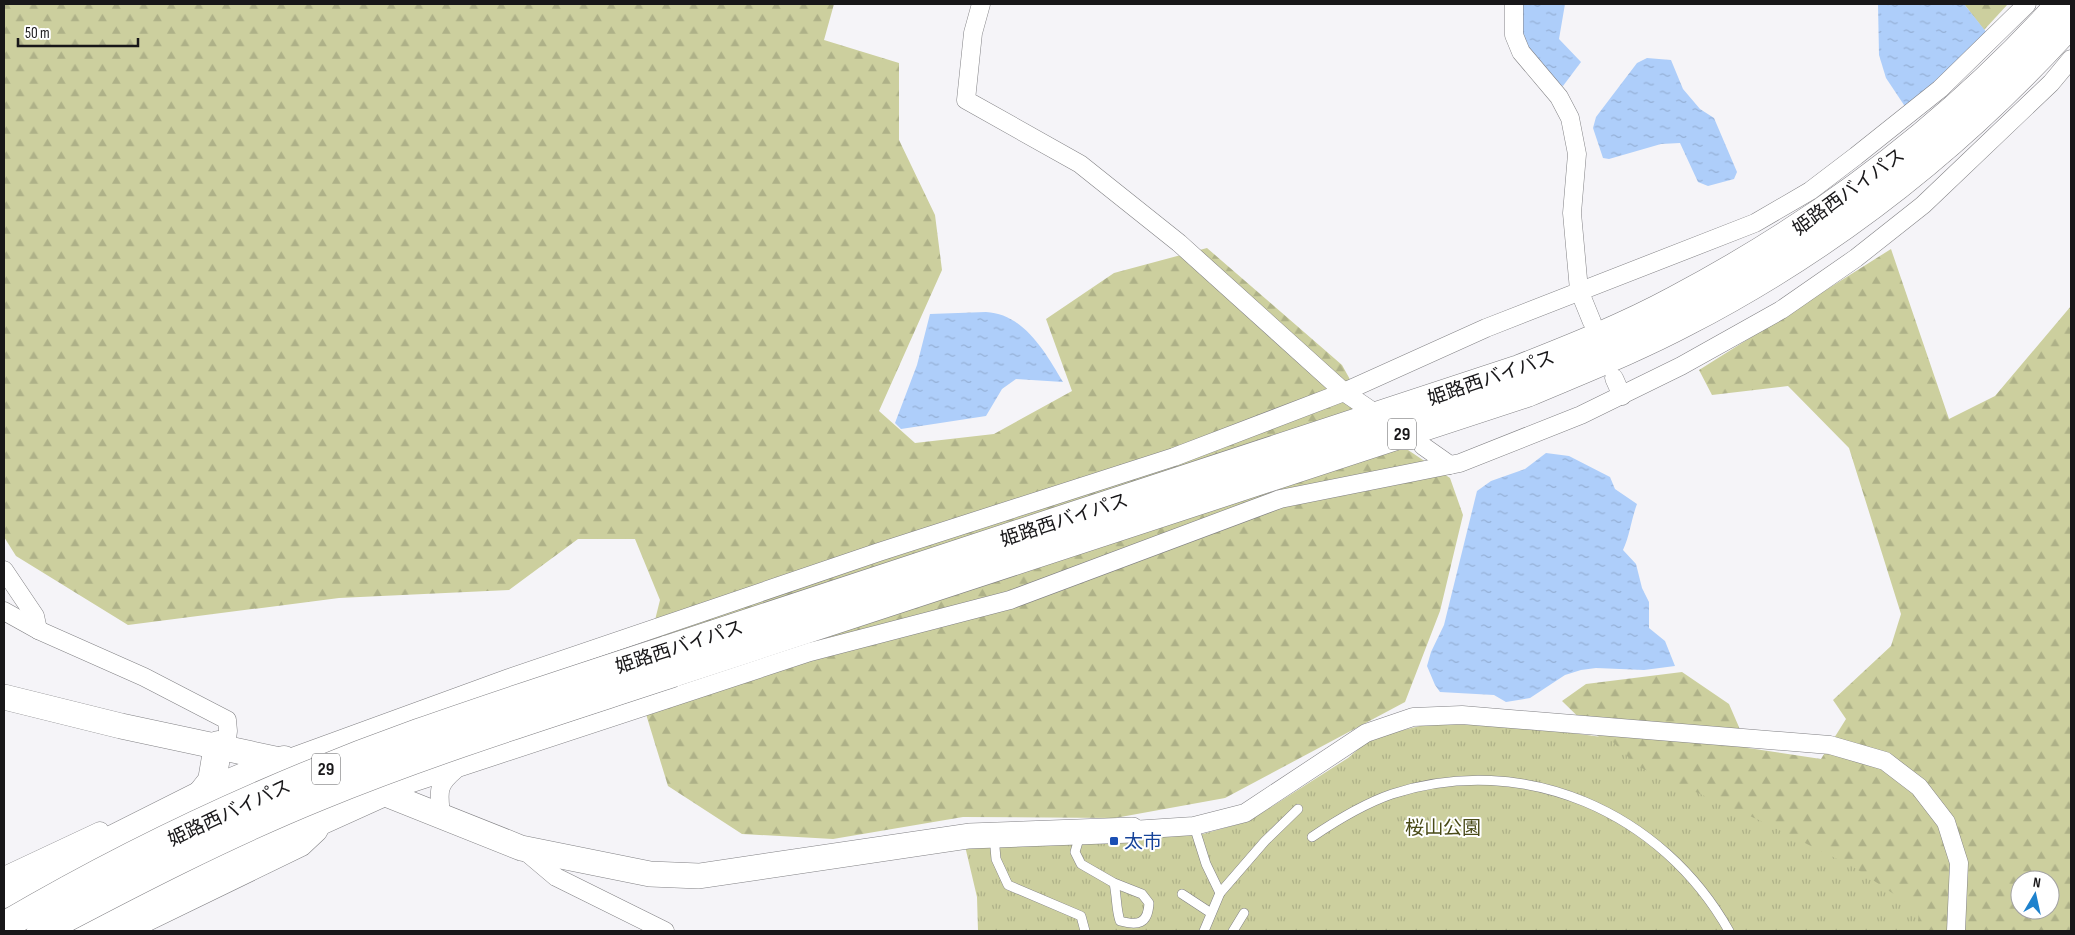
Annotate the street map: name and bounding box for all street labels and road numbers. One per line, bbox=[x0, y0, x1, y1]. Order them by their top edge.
street label: 姫路西バイパス bbox=[1788, 144, 1909, 240]
street label: 姫路西バイパス bbox=[1425, 346, 1558, 411]
road number: 29 bbox=[1388, 418, 1416, 449]
street label: 姫路西バイパス bbox=[998, 489, 1131, 552]
street label: 姫路西バイパス bbox=[613, 616, 746, 679]
road number: 29 bbox=[312, 754, 340, 784]
street label: 姫路西バイパス bbox=[165, 775, 295, 852]

